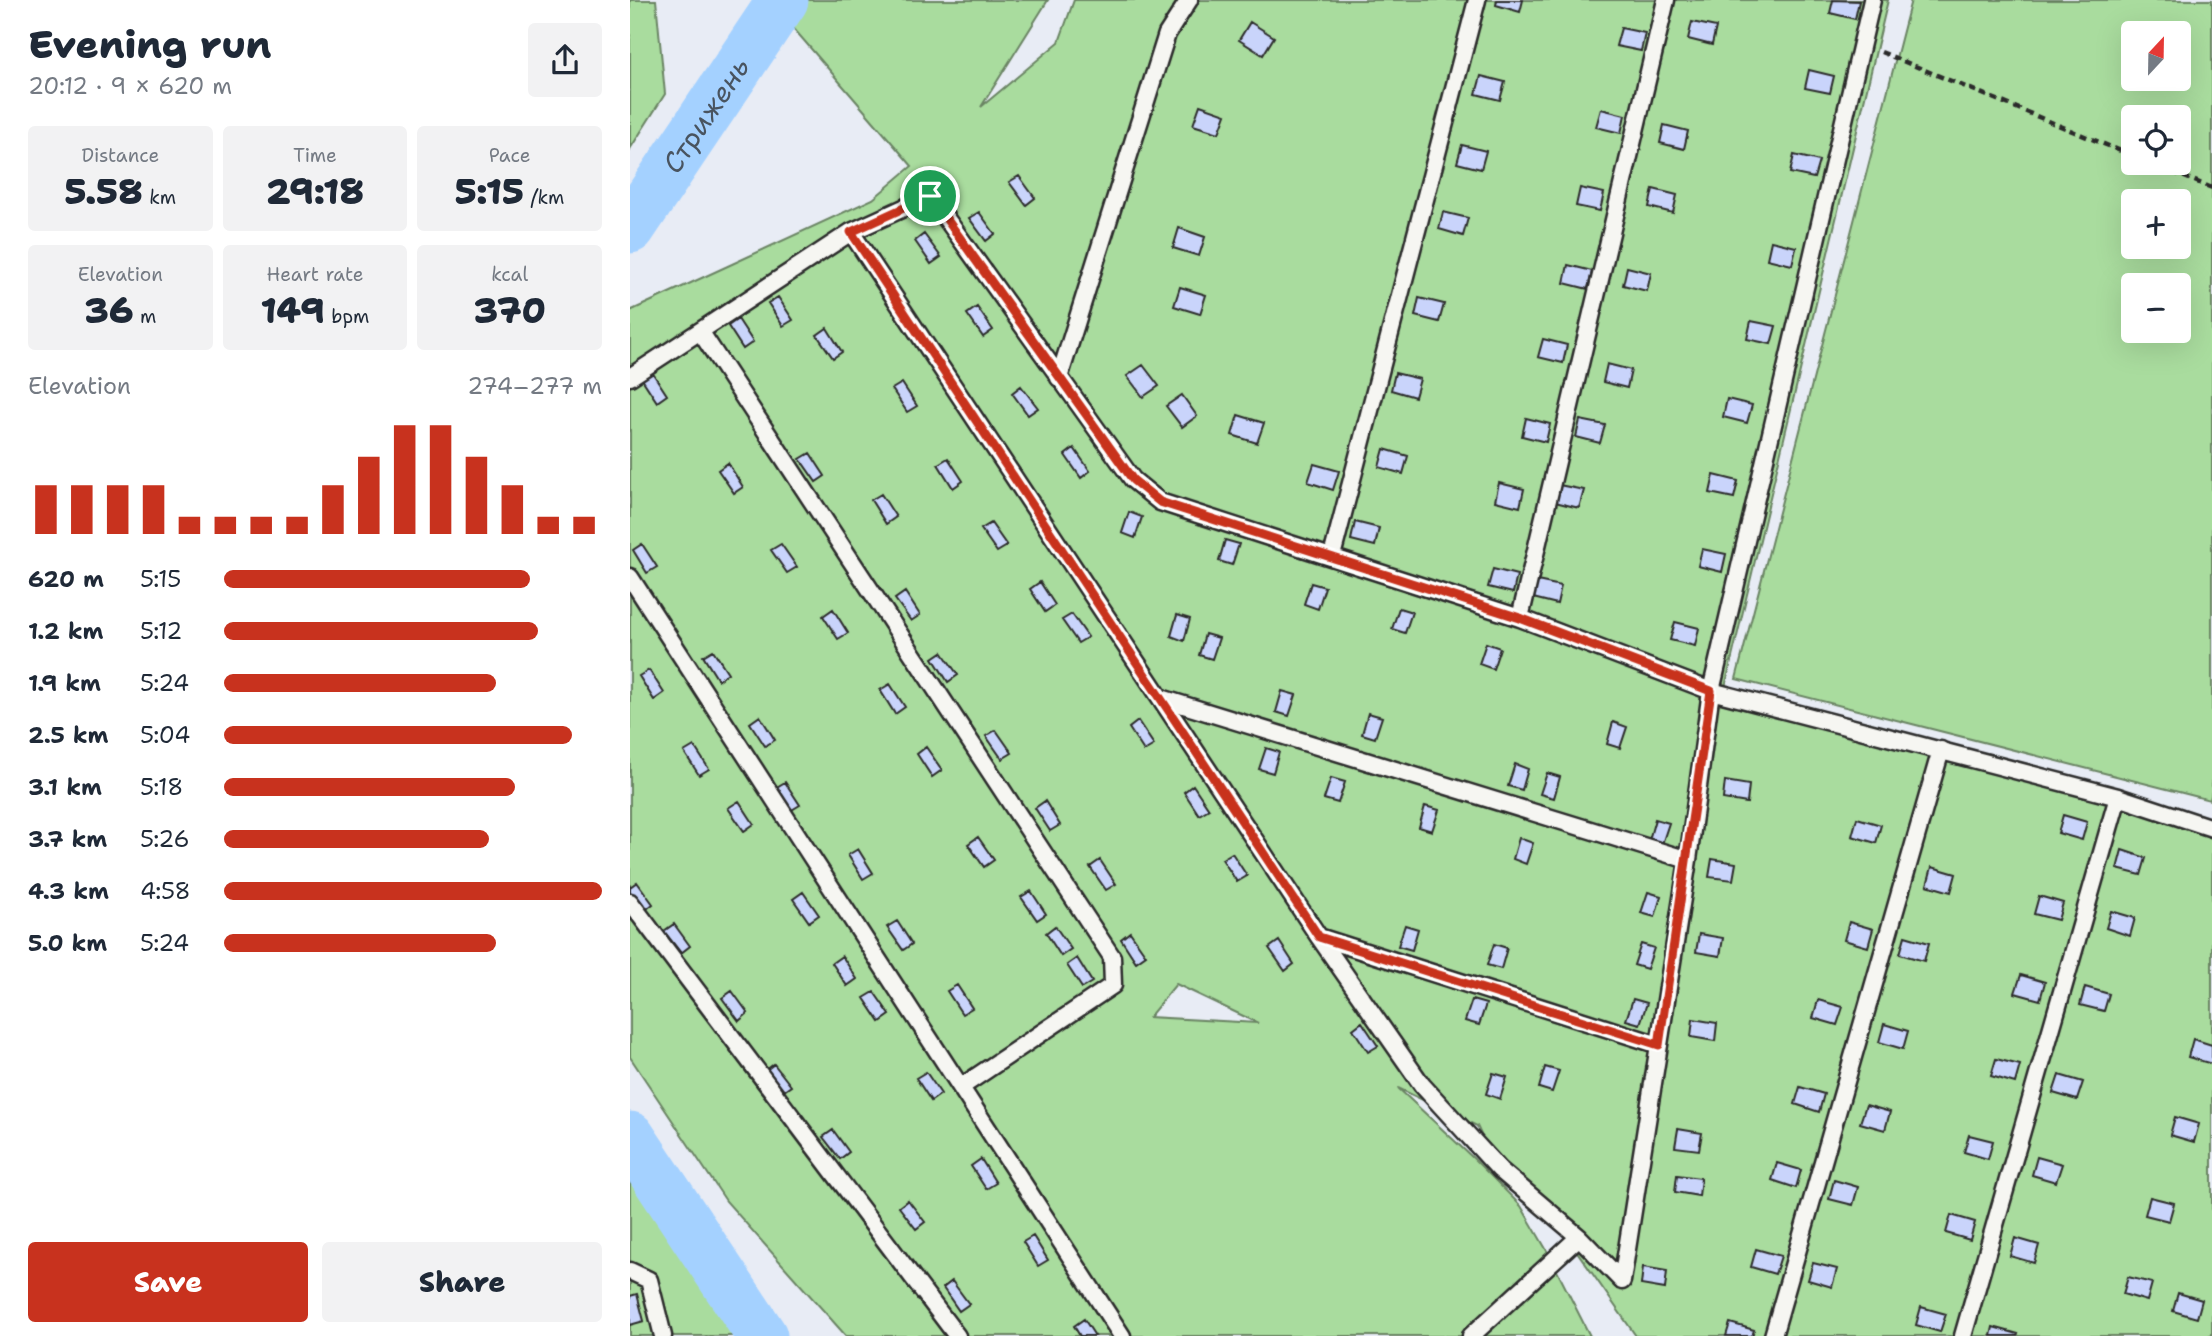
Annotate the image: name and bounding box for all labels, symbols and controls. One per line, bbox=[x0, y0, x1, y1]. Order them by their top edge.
text: Evening run bbox=[28, 19, 271, 70]
north arrow bbox=[2121, 21, 2191, 91]
map controls bbox=[2121, 21, 2191, 343]
button: share bbox=[528, 23, 602, 97]
water label: Стрижень bbox=[653, 50, 758, 180]
text: 20:12 · 9 × 620 m bbox=[28, 71, 232, 101]
button: locate bbox=[2121, 105, 2191, 175]
text: Distance bbox=[81, 143, 159, 168]
text: Time bbox=[293, 143, 337, 168]
text: Pace bbox=[489, 143, 531, 168]
pin bbox=[900, 166, 960, 226]
text: 5.58 bbox=[65, 168, 143, 215]
text: 29:18 bbox=[266, 168, 364, 215]
text: 5:15 bbox=[455, 168, 524, 215]
icon: arrive bbox=[911, 177, 949, 215]
text: km bbox=[143, 185, 176, 210]
text: /km bbox=[524, 185, 565, 210]
button: + bbox=[2121, 189, 2191, 259]
text: Elevation bbox=[78, 262, 163, 287]
text: Heart rate bbox=[267, 262, 363, 287]
text: kcal bbox=[491, 262, 528, 287]
button: − bbox=[2121, 273, 2191, 343]
text: 36 bbox=[84, 287, 134, 334]
text: 149 bbox=[261, 287, 325, 334]
text: 370 bbox=[473, 287, 546, 334]
text: m bbox=[134, 304, 156, 329]
text: bpm bbox=[325, 304, 369, 329]
text: Elevation bbox=[28, 371, 131, 401]
text: 274–277 m bbox=[467, 371, 602, 401]
text: 620 m bbox=[28, 564, 104, 594]
text: 5:15 bbox=[140, 564, 181, 594]
text: 1.2 km bbox=[28, 616, 104, 646]
text: 5:12 bbox=[140, 616, 182, 646]
text: 1.9 km bbox=[28, 668, 101, 698]
text: 5:24 bbox=[140, 668, 189, 698]
text: 2.5 km bbox=[28, 720, 109, 750]
text: 5:04 bbox=[140, 720, 190, 750]
text: 3.1 km bbox=[28, 772, 102, 802]
text: 5:18 bbox=[140, 772, 183, 802]
text: 3.7 km bbox=[28, 824, 107, 854]
text: 5:26 bbox=[140, 824, 190, 854]
text: 4.3 km bbox=[28, 876, 109, 906]
text: 4:58 bbox=[140, 876, 191, 906]
text: 5.0 km bbox=[28, 928, 107, 958]
text: 5:24 bbox=[140, 928, 189, 958]
button: Save bbox=[28, 1242, 308, 1322]
button: Share bbox=[322, 1242, 602, 1322]

